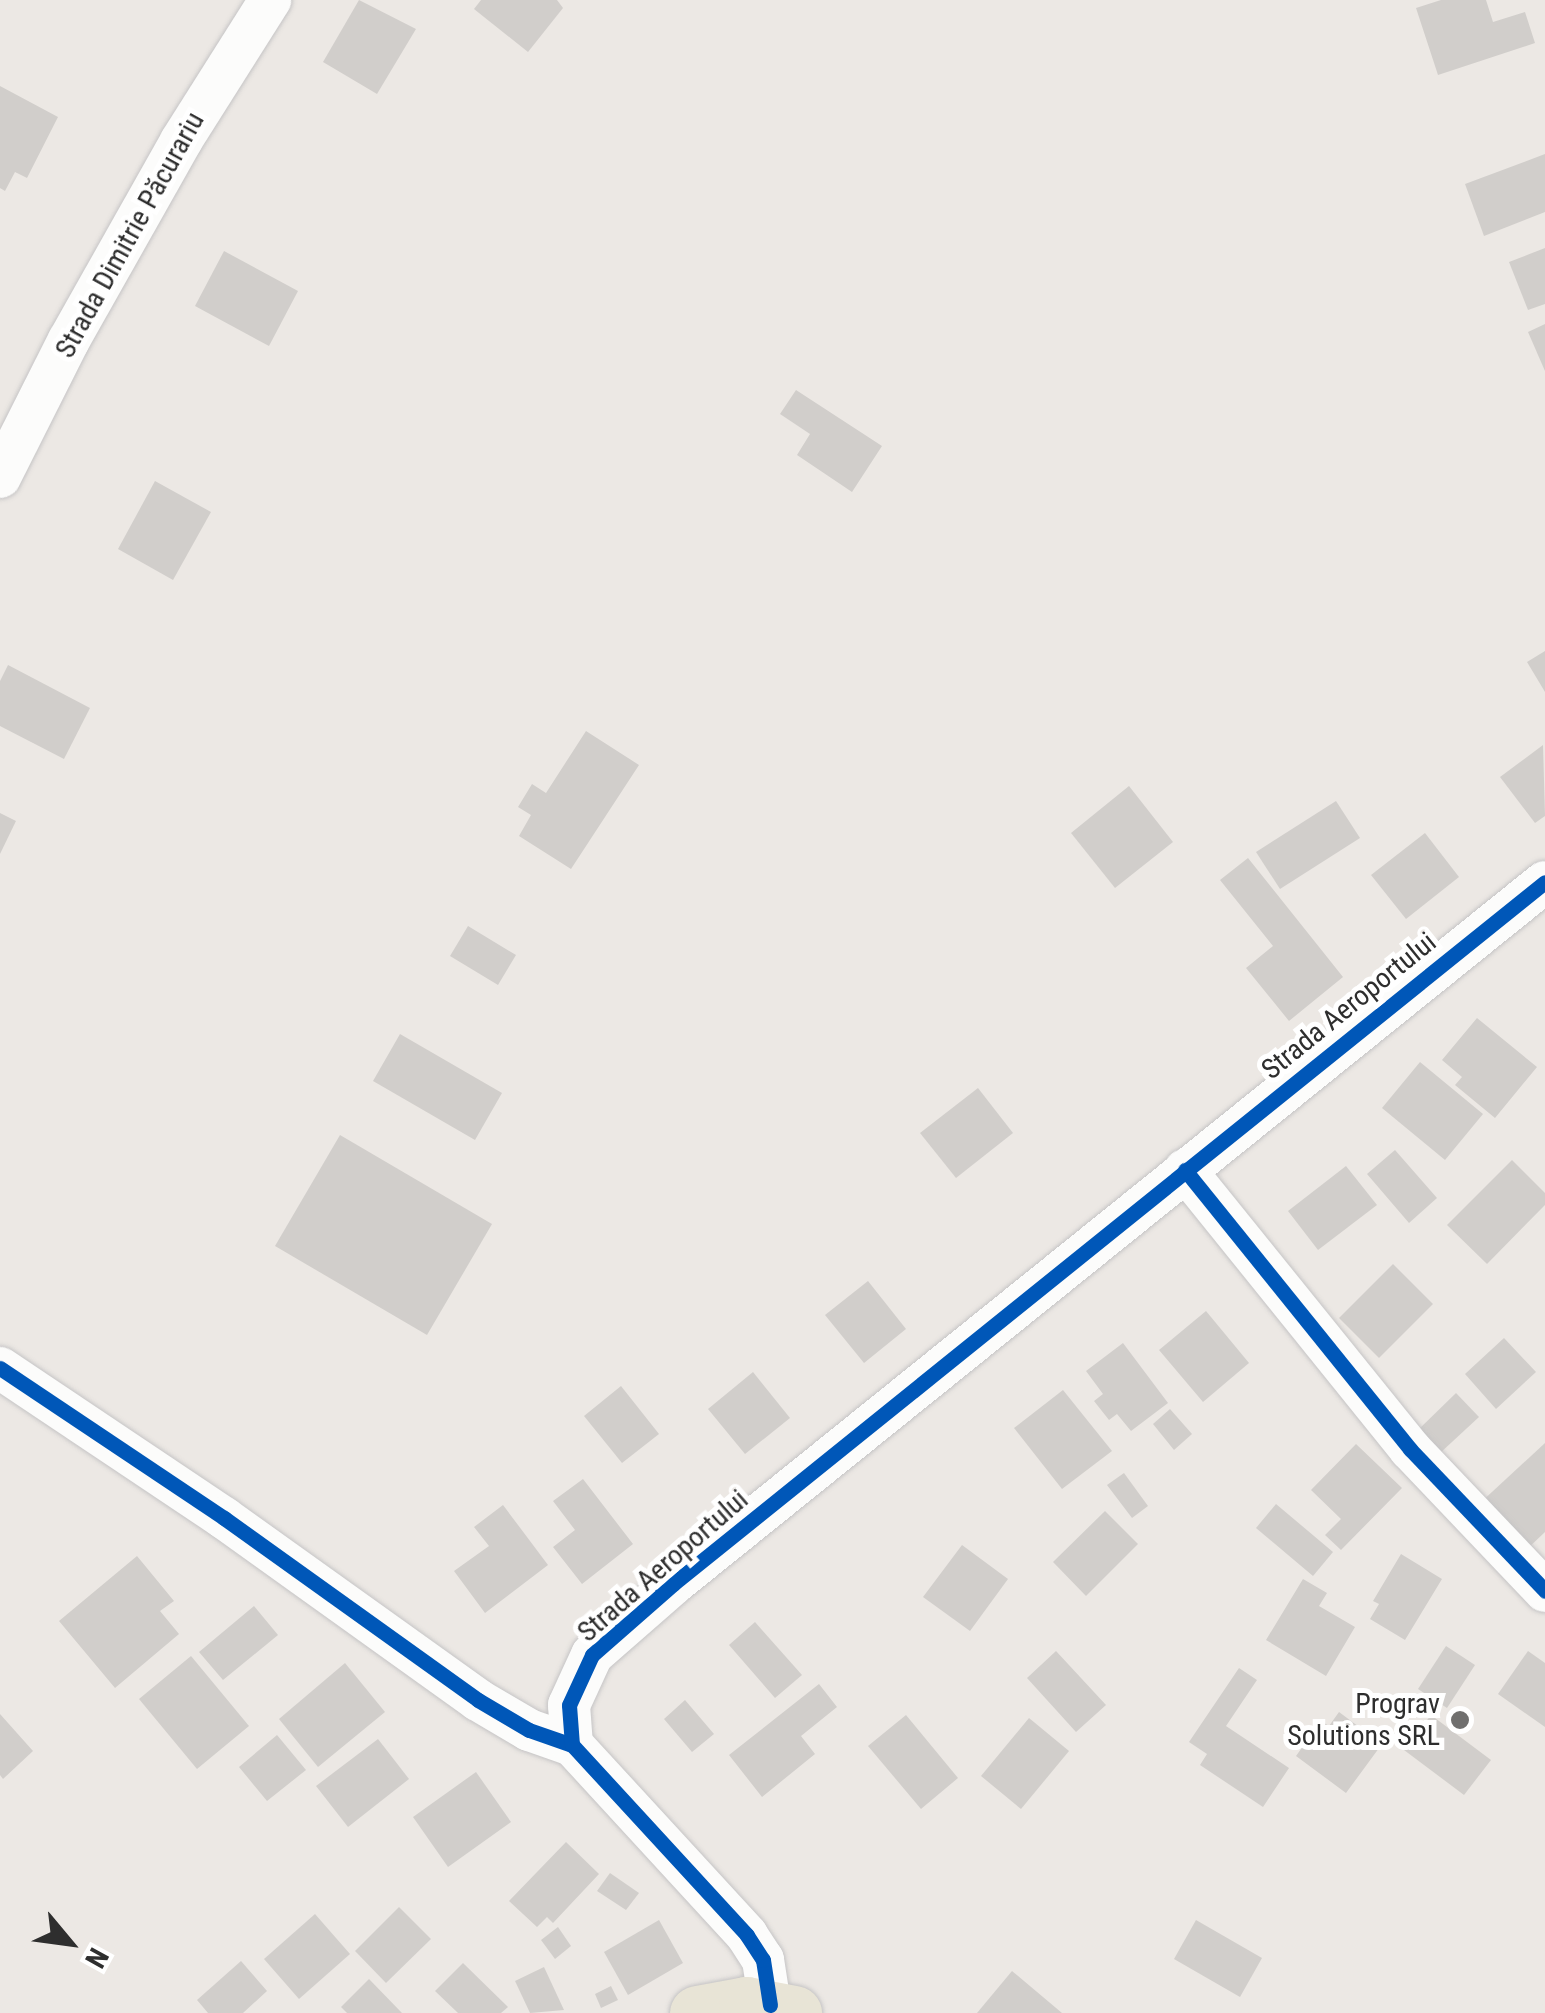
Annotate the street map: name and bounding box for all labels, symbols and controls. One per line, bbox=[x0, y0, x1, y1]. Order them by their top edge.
street label: Strada Dimitrie Păcurariu bbox=[48, 106, 212, 364]
street label: Strada Aeroportului bbox=[1255, 925, 1443, 1087]
street label: Strada Aeroportului bbox=[571, 1483, 755, 1649]
place label: Prograv Solutions SRL bbox=[1287, 1687, 1440, 1753]
marker: Prograv Solutions SRL bbox=[1449, 1709, 1471, 1731]
north arrow bbox=[20, 1893, 120, 1993]
text: N bbox=[78, 1942, 115, 1973]

